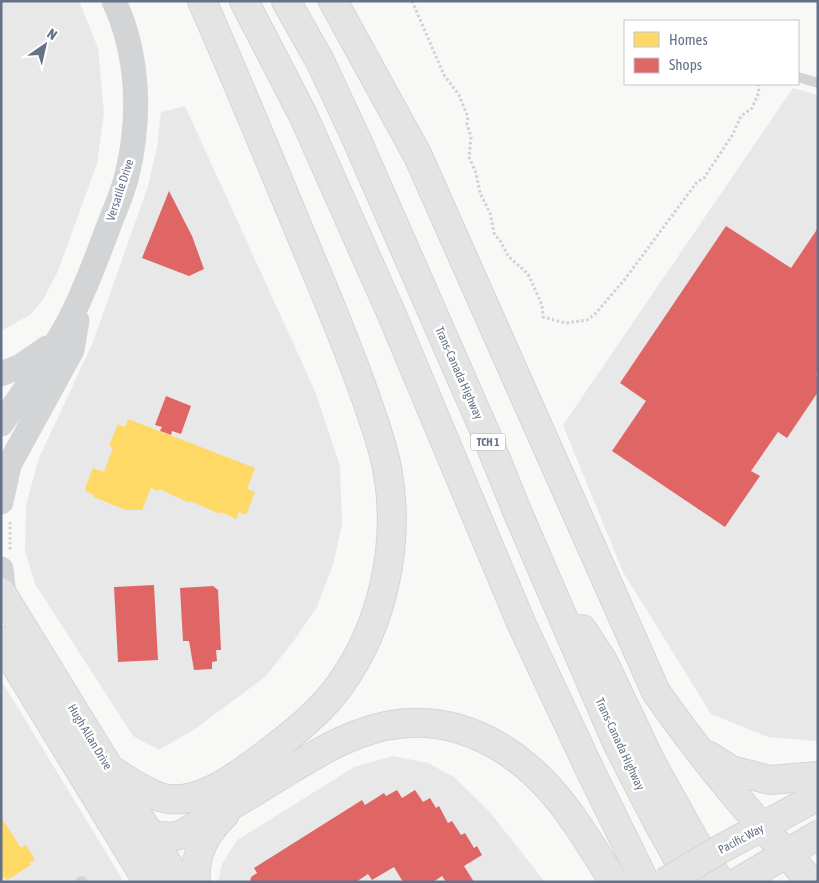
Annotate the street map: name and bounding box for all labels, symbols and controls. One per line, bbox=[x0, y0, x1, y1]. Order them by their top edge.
north arrow bbox=[20, 20, 70, 70]
legend bbox=[624, 20, 799, 85]
text: N bbox=[44, 25, 60, 43]
text: Homes bbox=[669, 31, 708, 48]
text: Shops bbox=[669, 56, 702, 73]
street label: Versatile Drive bbox=[103, 157, 137, 223]
street label: Trans-Canada Highway bbox=[432, 324, 486, 422]
road number: TCH 1 bbox=[470, 434, 506, 451]
street label: Trans-Canada Highway bbox=[593, 696, 648, 792]
street label: Hugh Allan Drive bbox=[65, 702, 115, 772]
street label: Pacific Way bbox=[716, 821, 766, 857]

